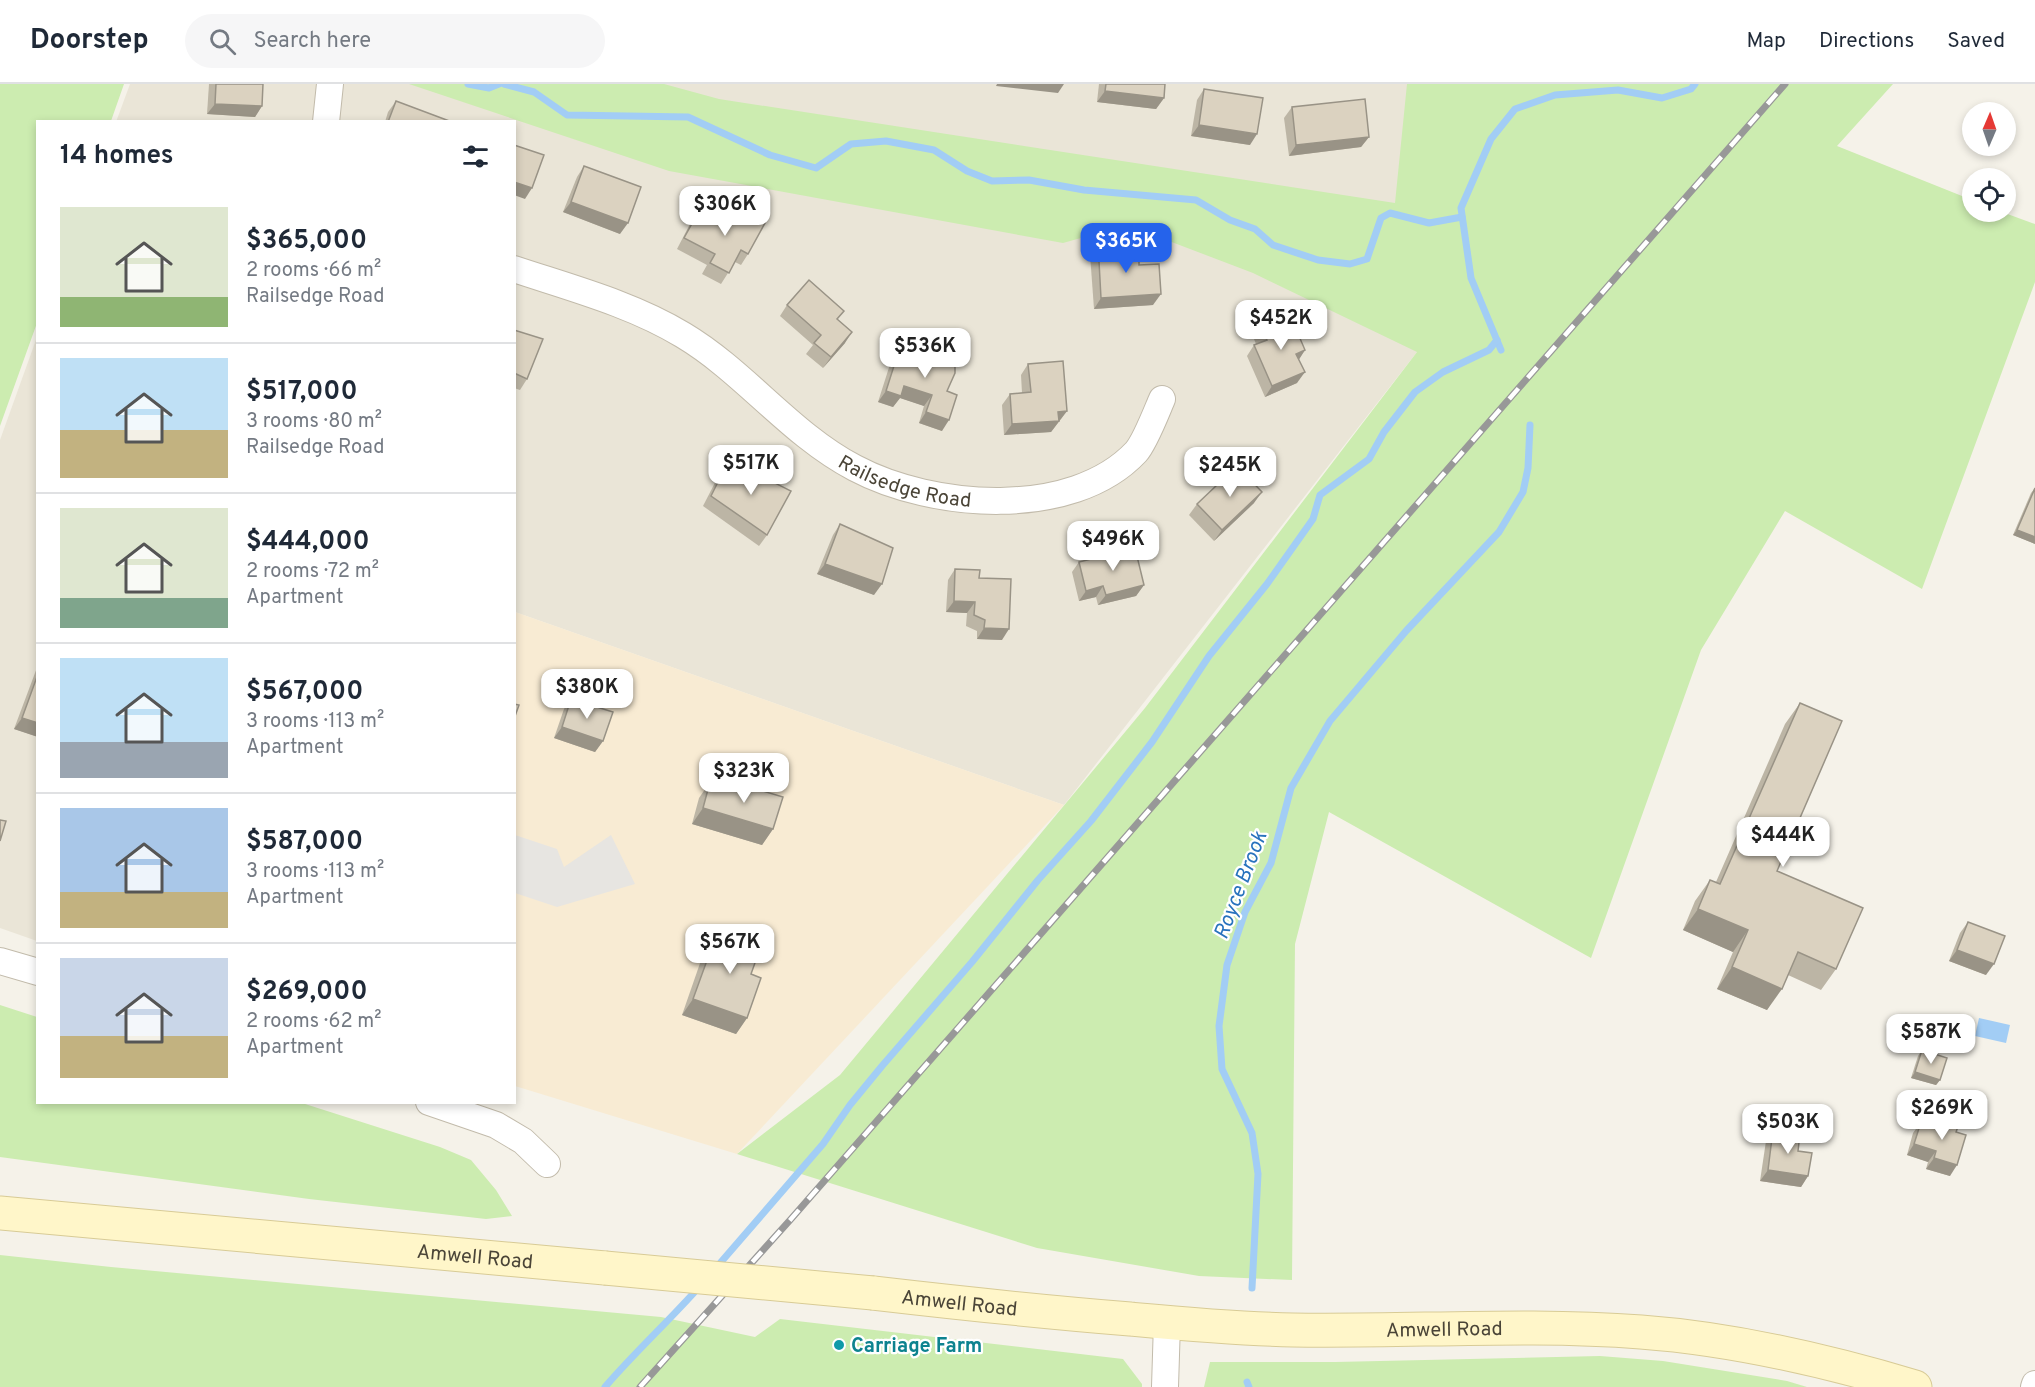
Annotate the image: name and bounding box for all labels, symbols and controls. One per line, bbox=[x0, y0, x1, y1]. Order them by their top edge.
search box bbox=[185, 14, 605, 68]
text: Doorstep bbox=[30, 23, 149, 59]
icon: search bbox=[206, 25, 239, 58]
text: Search here bbox=[254, 28, 371, 55]
text: Map bbox=[1746, 28, 1786, 55]
text: Directions bbox=[1819, 28, 1914, 55]
text: Saved bbox=[1947, 28, 2005, 55]
north arrow bbox=[1962, 102, 2016, 156]
map controls bbox=[1962, 102, 2016, 222]
text: 14 homes bbox=[60, 140, 174, 173]
icon: filters bbox=[459, 140, 492, 173]
button: locate bbox=[1962, 168, 2016, 222]
pin: $306K bbox=[683, 186, 767, 237]
text: $306K bbox=[693, 192, 757, 218]
pin: $365K bbox=[1084, 223, 1168, 274]
text: $365,000 bbox=[246, 225, 367, 258]
text: $365K bbox=[1095, 229, 1157, 255]
icon: home bbox=[108, 231, 180, 303]
text: 2 rooms · 66 m² bbox=[246, 258, 381, 284]
text: Railsedge Road bbox=[246, 284, 384, 310]
pin: $452K bbox=[1239, 300, 1323, 351]
text: $452K bbox=[1249, 306, 1313, 332]
pin: $536K bbox=[883, 328, 967, 379]
text: $536K bbox=[894, 334, 956, 360]
text: $517,000 bbox=[246, 376, 358, 409]
icon: home bbox=[108, 382, 180, 454]
text: 3 rooms · 80 m² bbox=[246, 409, 382, 435]
text: Railsedge Road bbox=[246, 435, 384, 461]
pin: $517K bbox=[709, 445, 793, 496]
pin: $245K bbox=[1188, 447, 1272, 498]
street label: Railsedge Road bbox=[833, 450, 972, 515]
text: $517K bbox=[722, 451, 780, 477]
text: $245K bbox=[1198, 453, 1262, 479]
pin: $496K bbox=[1071, 521, 1155, 572]
text: $444,000 bbox=[246, 526, 370, 559]
text: $496K bbox=[1081, 527, 1145, 553]
icon: home bbox=[108, 532, 180, 604]
text: 2 rooms · 72 m² bbox=[246, 559, 379, 585]
text: Apartment bbox=[246, 585, 344, 611]
pin: $380K bbox=[545, 669, 629, 720]
text: $380K bbox=[555, 675, 619, 701]
text: $567,000 bbox=[246, 676, 363, 709]
icon: home bbox=[108, 682, 180, 754]
text: 3 rooms · 113 m² bbox=[246, 709, 384, 735]
text: Apartment bbox=[246, 735, 344, 761]
pin: $323K bbox=[702, 753, 786, 804]
text: $323K bbox=[713, 759, 775, 785]
pin: $444K bbox=[1741, 817, 1825, 868]
text: $444K bbox=[1751, 823, 1815, 849]
text: $587,000 bbox=[246, 826, 363, 859]
water label: Royce Brook bbox=[1208, 827, 1274, 943]
icon: home bbox=[108, 832, 180, 904]
text: 3 rooms · 113 m² bbox=[246, 859, 384, 885]
text: Apartment bbox=[246, 885, 344, 911]
pin: $567K bbox=[688, 924, 772, 975]
text: $567K bbox=[699, 930, 761, 956]
text: $269,000 bbox=[246, 976, 368, 1009]
icon: home bbox=[108, 982, 180, 1054]
text: 2 rooms · 62 m² bbox=[246, 1009, 382, 1035]
pin: $587K bbox=[1889, 1014, 1973, 1065]
text: $587K bbox=[1900, 1020, 1962, 1046]
text: Apartment bbox=[246, 1035, 344, 1061]
pin: $269K bbox=[1900, 1090, 1984, 1141]
text: $269K bbox=[1910, 1096, 1974, 1122]
pin: $503K bbox=[1746, 1104, 1830, 1155]
text: $503K bbox=[1756, 1110, 1820, 1136]
street label: Amwell Road bbox=[416, 1240, 534, 1276]
street label: Amwell Road bbox=[900, 1285, 1019, 1324]
street label: Amwell Road bbox=[1386, 1317, 1503, 1345]
place label: Carriage Farm bbox=[851, 1334, 982, 1360]
marker: Carriage Farm bbox=[832, 1338, 846, 1352]

